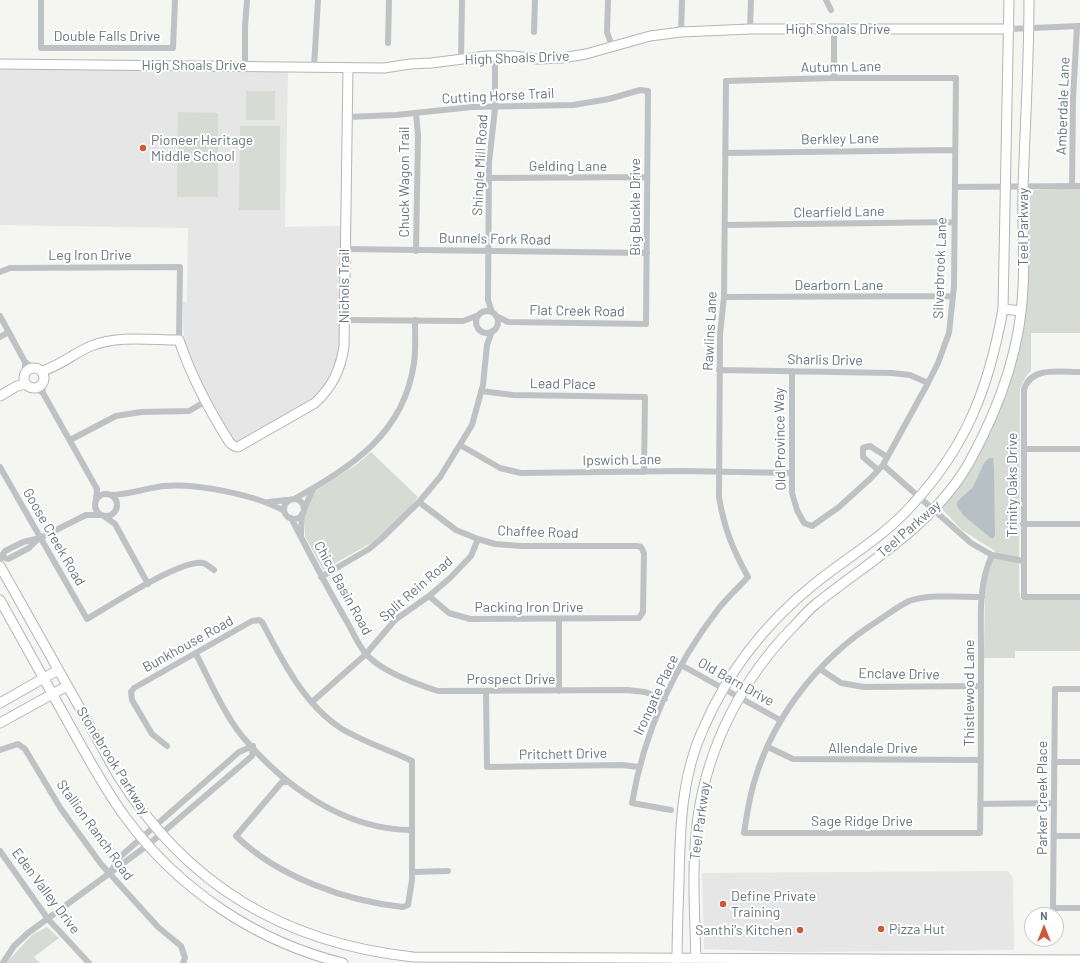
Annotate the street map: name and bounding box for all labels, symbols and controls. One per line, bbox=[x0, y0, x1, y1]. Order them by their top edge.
street label: High Shoals Drive bbox=[786, 21, 890, 37]
street label: Double Falls Drive bbox=[54, 28, 160, 44]
street label: High Shoals Drive bbox=[464, 48, 570, 68]
street label: High Shoals Drive bbox=[142, 57, 246, 73]
street label: Amberdale Lane bbox=[1053, 57, 1073, 155]
street label: Autumn Lane bbox=[801, 58, 881, 76]
street label: Cutting Horse Trail bbox=[441, 85, 555, 107]
street label: Shingle Mill Road bbox=[469, 114, 491, 216]
street label: Chuck Wagon Trail bbox=[396, 126, 412, 238]
street label: Berkley Lane bbox=[801, 130, 879, 148]
place label: Pioneer Heritage Middle School bbox=[151, 132, 253, 164]
marker: Pioneer Heritage Middle School bbox=[138, 143, 148, 153]
street label: Gelding Lane bbox=[529, 158, 607, 174]
street label: Big Buckle Drive bbox=[627, 158, 643, 256]
street label: Teel Parkway bbox=[1015, 188, 1031, 266]
street label: Clearfield Lane bbox=[793, 203, 885, 221]
street label: Silverbrook Lane bbox=[930, 217, 950, 319]
street label: Bunnels Fork Road bbox=[439, 230, 551, 248]
street label: Leg Iron Drive bbox=[48, 247, 132, 263]
street label: Nichols Trail bbox=[336, 249, 352, 323]
street label: Dearborn Lane bbox=[795, 277, 883, 293]
street label: Rawlins Lane bbox=[700, 291, 720, 371]
street label: Flat Creek Road bbox=[529, 302, 625, 320]
street label: Sharlis Drive bbox=[787, 351, 863, 369]
street label: Lead Place bbox=[530, 375, 596, 393]
street label: Old Province Way bbox=[771, 387, 789, 491]
street label: Trinity Oaks Drive bbox=[1004, 433, 1020, 537]
street label: Ipswich Lane bbox=[582, 451, 662, 469]
street label: Goose Creek Road bbox=[19, 485, 89, 589]
street label: Teel Parkway bbox=[874, 497, 944, 561]
street label: Chaffee Road bbox=[497, 522, 579, 542]
street label: Chico Basin Road bbox=[310, 538, 376, 638]
street label: Split Rein Road bbox=[376, 553, 456, 625]
street label: Packing Iron Drive bbox=[475, 599, 583, 615]
street label: Bunkhouse Road bbox=[140, 612, 236, 676]
street label: Thistlewood Lane bbox=[961, 640, 977, 746]
street label: Irongate Place bbox=[630, 652, 682, 738]
street label: Old Barn Drive bbox=[695, 654, 777, 710]
street label: Enclave Drive bbox=[858, 665, 940, 683]
street label: Prospect Drive bbox=[466, 671, 556, 687]
street label: Stonebrook Parkway bbox=[73, 704, 153, 818]
street label: Allendale Drive bbox=[828, 740, 918, 756]
street label: Parker Creek Place bbox=[1034, 741, 1050, 855]
street label: Pritchett Drive bbox=[519, 745, 607, 763]
street label: Stallion Ranch Road bbox=[53, 776, 137, 884]
street label: Teel Parkway bbox=[686, 781, 714, 861]
street label: Sage Ridge Drive bbox=[811, 813, 913, 829]
street label: Eden Valley Drive bbox=[8, 845, 84, 937]
place label: Define Private Training bbox=[731, 888, 816, 920]
marker: Define Private Training bbox=[718, 899, 728, 909]
north arrow bbox=[1024, 907, 1064, 947]
text: N bbox=[1040, 909, 1048, 922]
place label: Pizza Hut bbox=[889, 921, 945, 937]
place label: Santhi's Kitchen bbox=[695, 922, 792, 938]
marker: Pizza Hut bbox=[876, 924, 886, 934]
marker: Santhi's Kitchen bbox=[795, 925, 805, 935]

